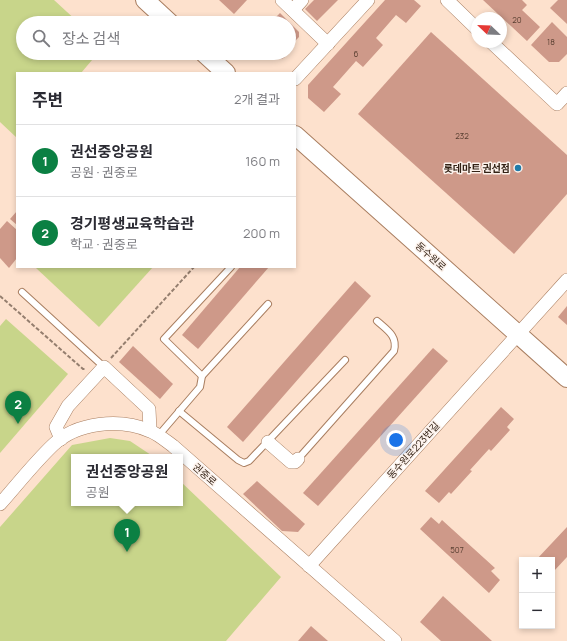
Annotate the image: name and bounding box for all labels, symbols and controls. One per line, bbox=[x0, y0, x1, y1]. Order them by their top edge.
north arrow bbox=[471, 12, 507, 48]
house number: 20 bbox=[512, 14, 522, 25]
search box bbox=[16, 16, 296, 60]
icon: search bbox=[30, 27, 52, 49]
text: 장소 검색 bbox=[62, 28, 120, 49]
house number: 18 bbox=[547, 36, 555, 47]
house number: 6 bbox=[354, 48, 359, 59]
text: 주변 bbox=[32, 88, 63, 111]
text: 2개 결과 bbox=[234, 90, 280, 108]
house number: 232 bbox=[455, 130, 469, 141]
text: 권선중앙공원 bbox=[70, 141, 153, 162]
text: 1 bbox=[42, 152, 48, 170]
text: 160 m bbox=[245, 152, 280, 170]
place label: 롯데마트 권선점 bbox=[444, 161, 510, 175]
text: 공원 · 권중로 bbox=[70, 163, 138, 181]
marker: 롯데마트 권선점 bbox=[513, 163, 523, 173]
text: 경기평생교육학습관 bbox=[70, 213, 194, 234]
text: 2 bbox=[41, 224, 49, 242]
text: 200 m bbox=[243, 224, 280, 242]
text: 학교 · 권중로 bbox=[70, 235, 138, 253]
street label: 동수원로 bbox=[413, 238, 449, 274]
pin: 2 bbox=[5, 391, 31, 424]
street label: 동수원로223번길 bbox=[384, 419, 442, 481]
your location bbox=[386, 430, 406, 450]
popup bbox=[71, 454, 183, 506]
street label: 권중로 bbox=[190, 460, 220, 488]
text: 권선중앙공원 bbox=[86, 461, 168, 482]
text: 공원 bbox=[86, 483, 110, 501]
pin: 1 bbox=[114, 519, 140, 552]
house number: 507 bbox=[450, 544, 464, 555]
map controls bbox=[519, 557, 555, 629]
button: + bbox=[519, 557, 555, 593]
button: − bbox=[519, 593, 555, 629]

